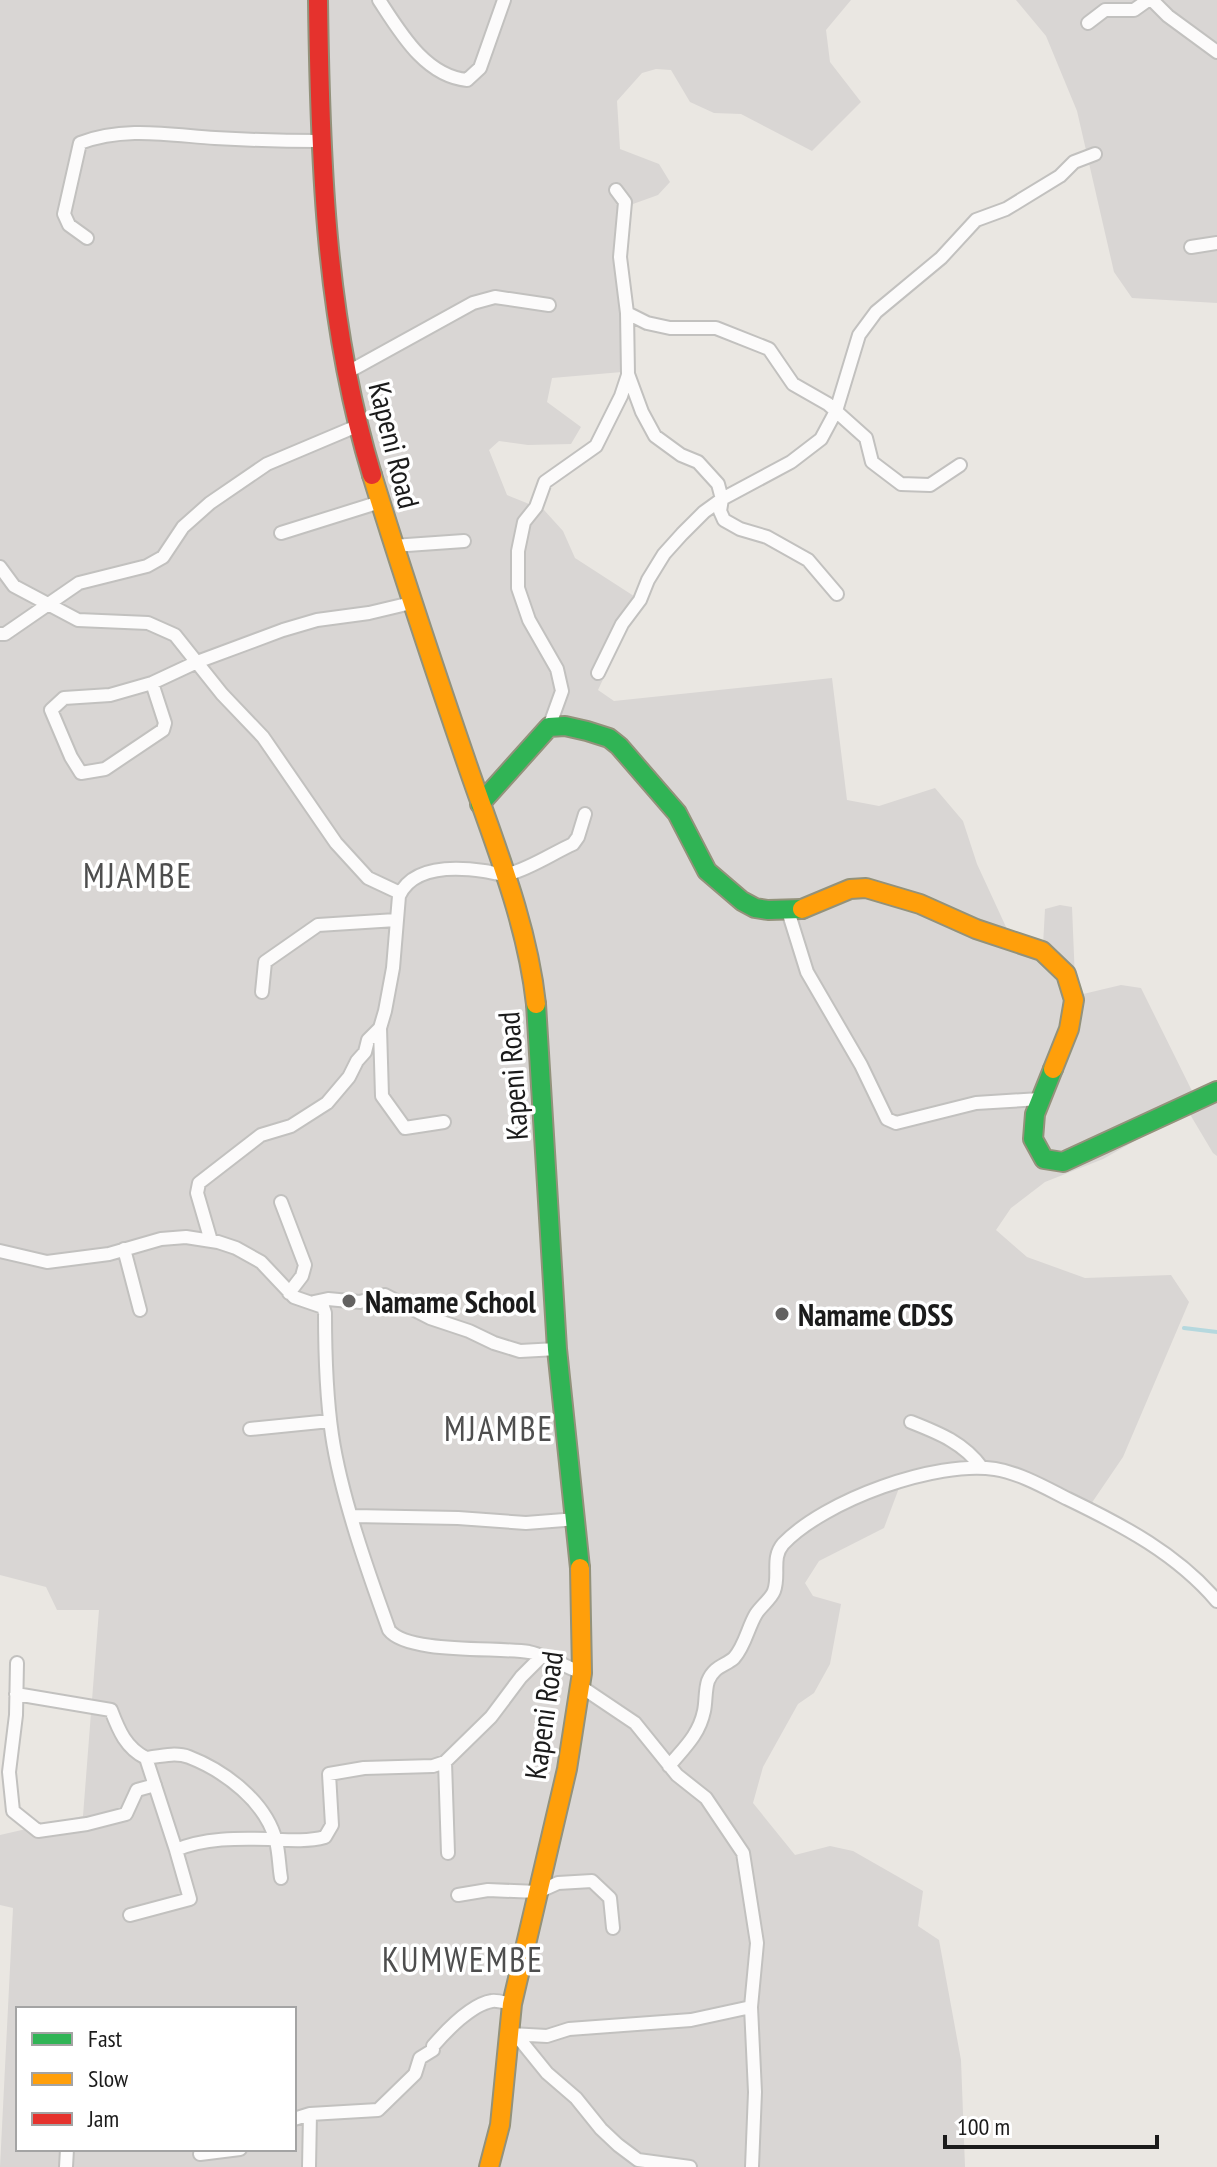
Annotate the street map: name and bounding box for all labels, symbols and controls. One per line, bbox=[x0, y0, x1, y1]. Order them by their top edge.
street label: Kapeni Road bbox=[360, 378, 430, 512]
district label: MJAMBE bbox=[83, 853, 193, 897]
street label: Kapeni Road bbox=[488, 1010, 536, 1142]
place label: Namame School bbox=[365, 1282, 537, 1321]
marker: Namame School bbox=[340, 1292, 358, 1310]
place label: Namame CDSS bbox=[798, 1295, 954, 1334]
marker: Namame CDSS bbox=[773, 1305, 791, 1323]
district label: MJAMBE bbox=[444, 1406, 554, 1450]
street label: Kapeni Road bbox=[515, 1648, 571, 1782]
district label: KUMWEMBE bbox=[382, 1937, 544, 1981]
legend bbox=[16, 2007, 296, 2151]
text: Fast bbox=[88, 2023, 123, 2054]
text: Slow bbox=[88, 2063, 129, 2094]
scale bar bbox=[945, 2099, 1157, 2149]
text: Jam bbox=[87, 2103, 119, 2134]
text: 100 m bbox=[957, 2111, 1010, 2142]

